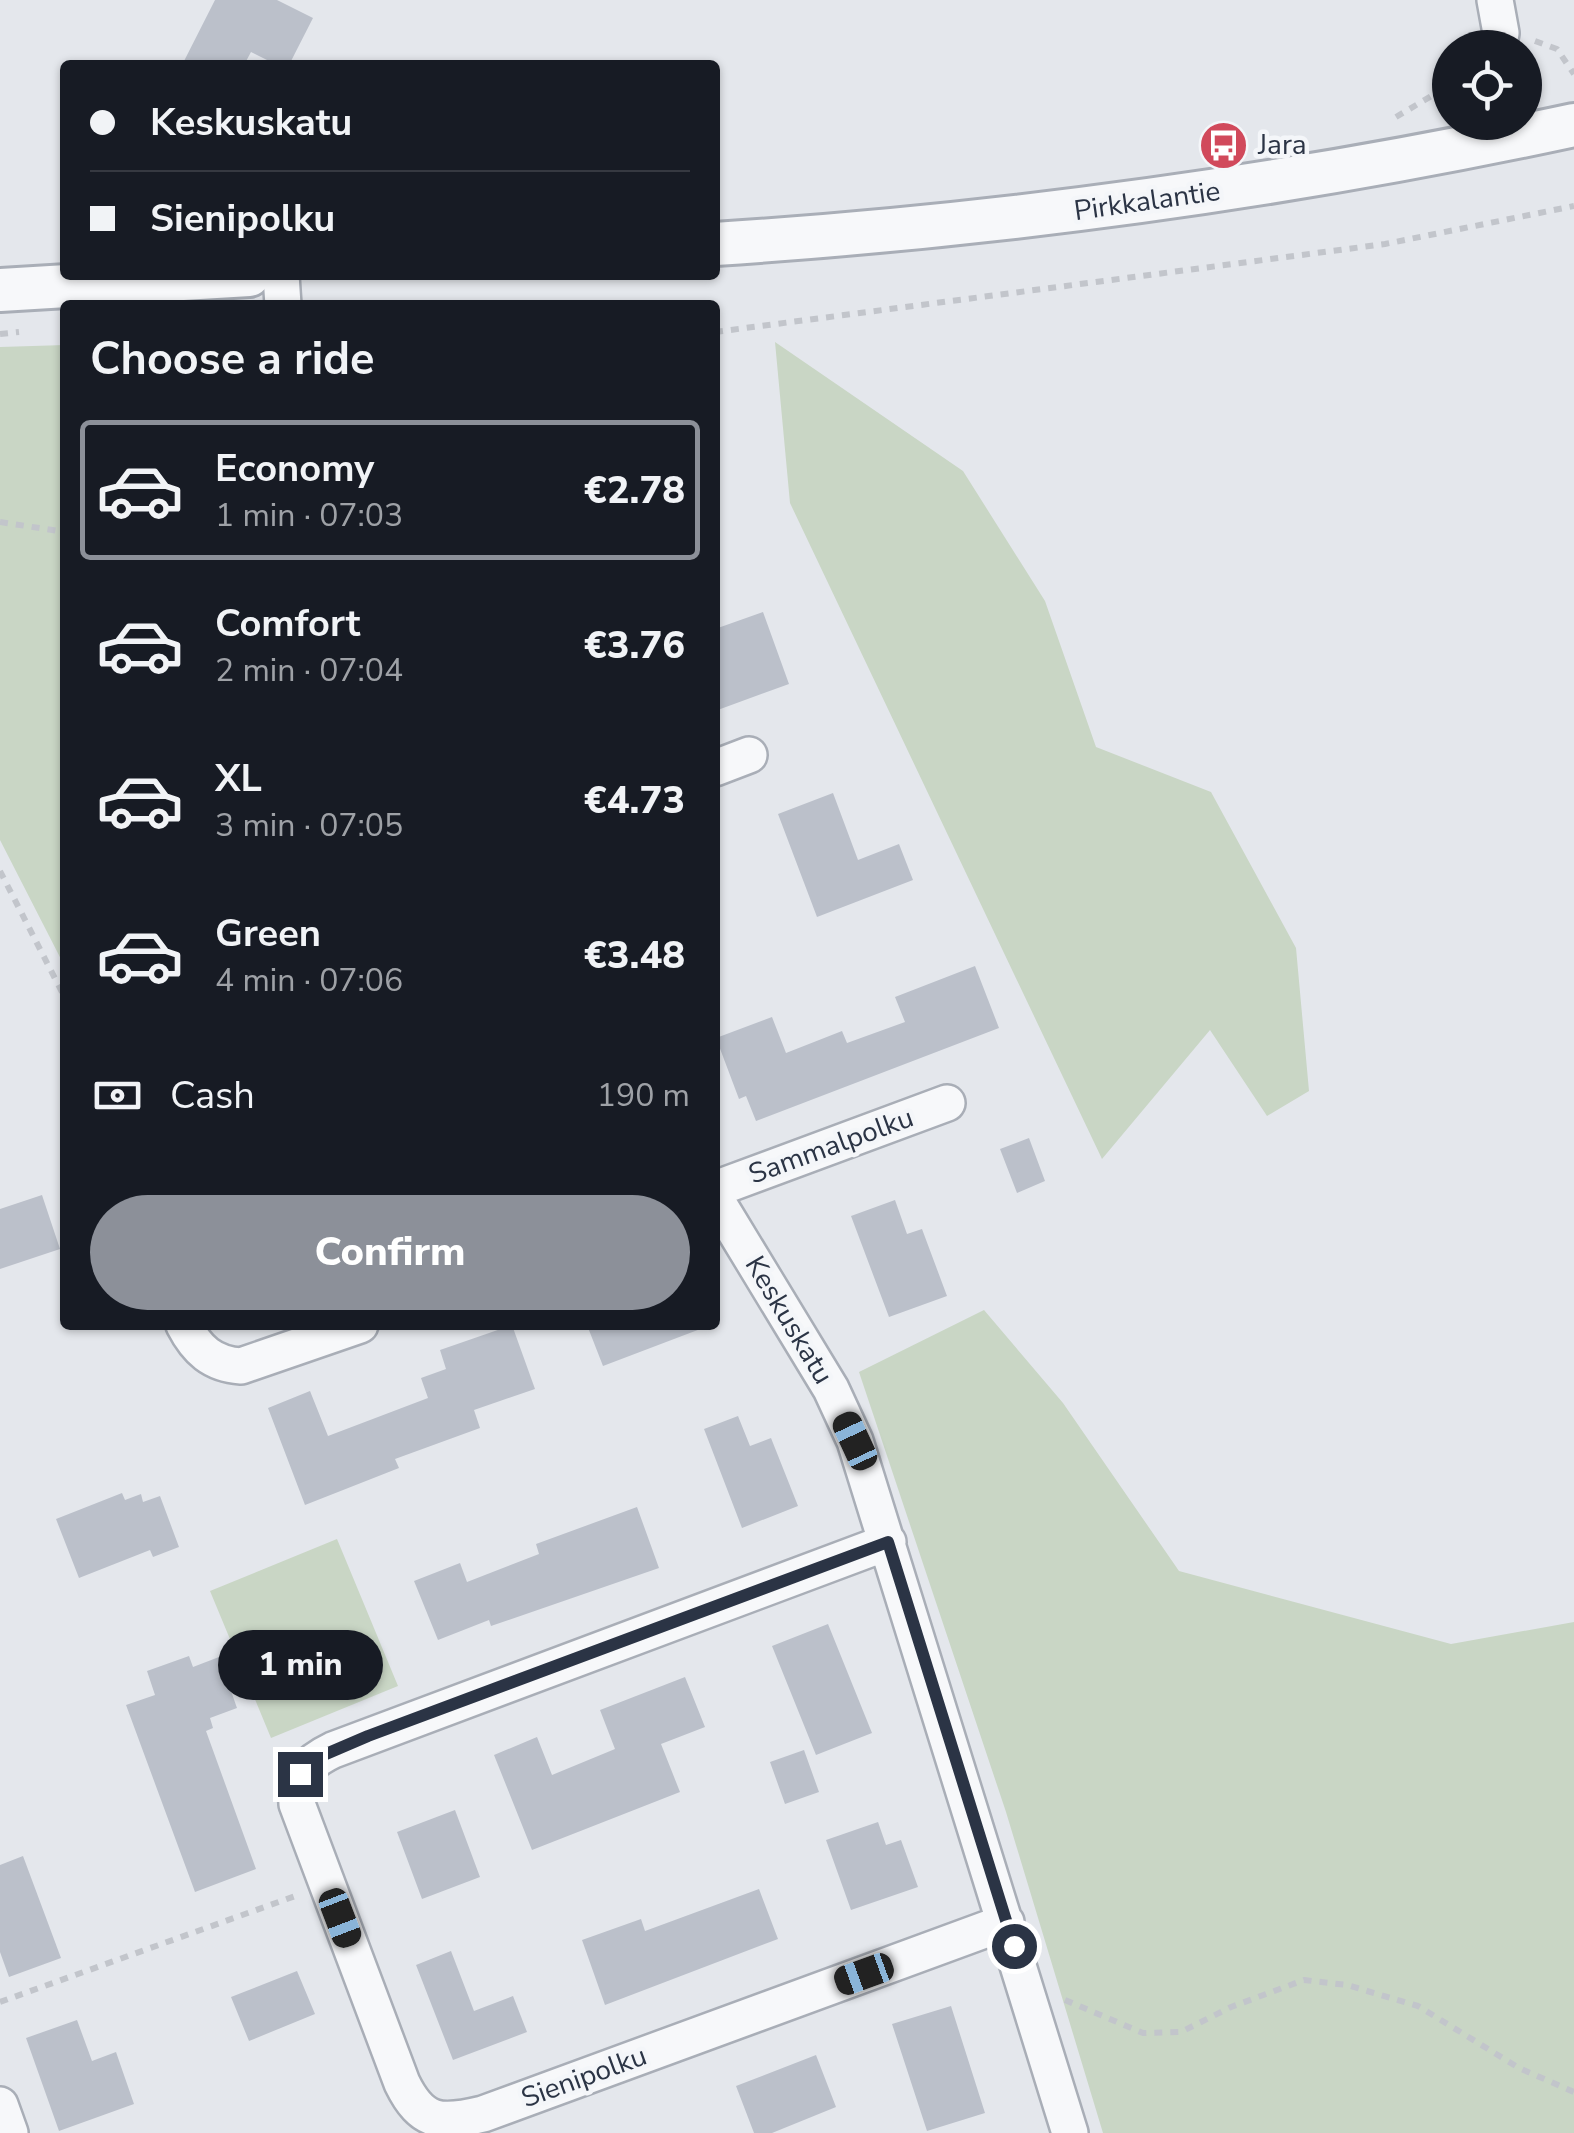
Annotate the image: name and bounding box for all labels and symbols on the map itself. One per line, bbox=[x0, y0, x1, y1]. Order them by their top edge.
bus stop icon: Jara bbox=[1197, 119, 1249, 171]
place label: Jara bbox=[1257, 126, 1307, 164]
street label: Pirkkalantie bbox=[1071, 172, 1223, 230]
street label: Sammalpolku bbox=[743, 1099, 919, 1193]
street label: Keskuskatu bbox=[736, 1249, 842, 1391]
car bbox=[829, 1407, 881, 1475]
callout: 1 min bbox=[218, 1629, 382, 1699]
route end bbox=[278, 1752, 323, 1797]
car bbox=[315, 1885, 365, 1951]
route start bbox=[992, 1924, 1037, 1969]
car bbox=[831, 1950, 897, 1998]
street label: Sienipolku bbox=[516, 2037, 652, 2117]

